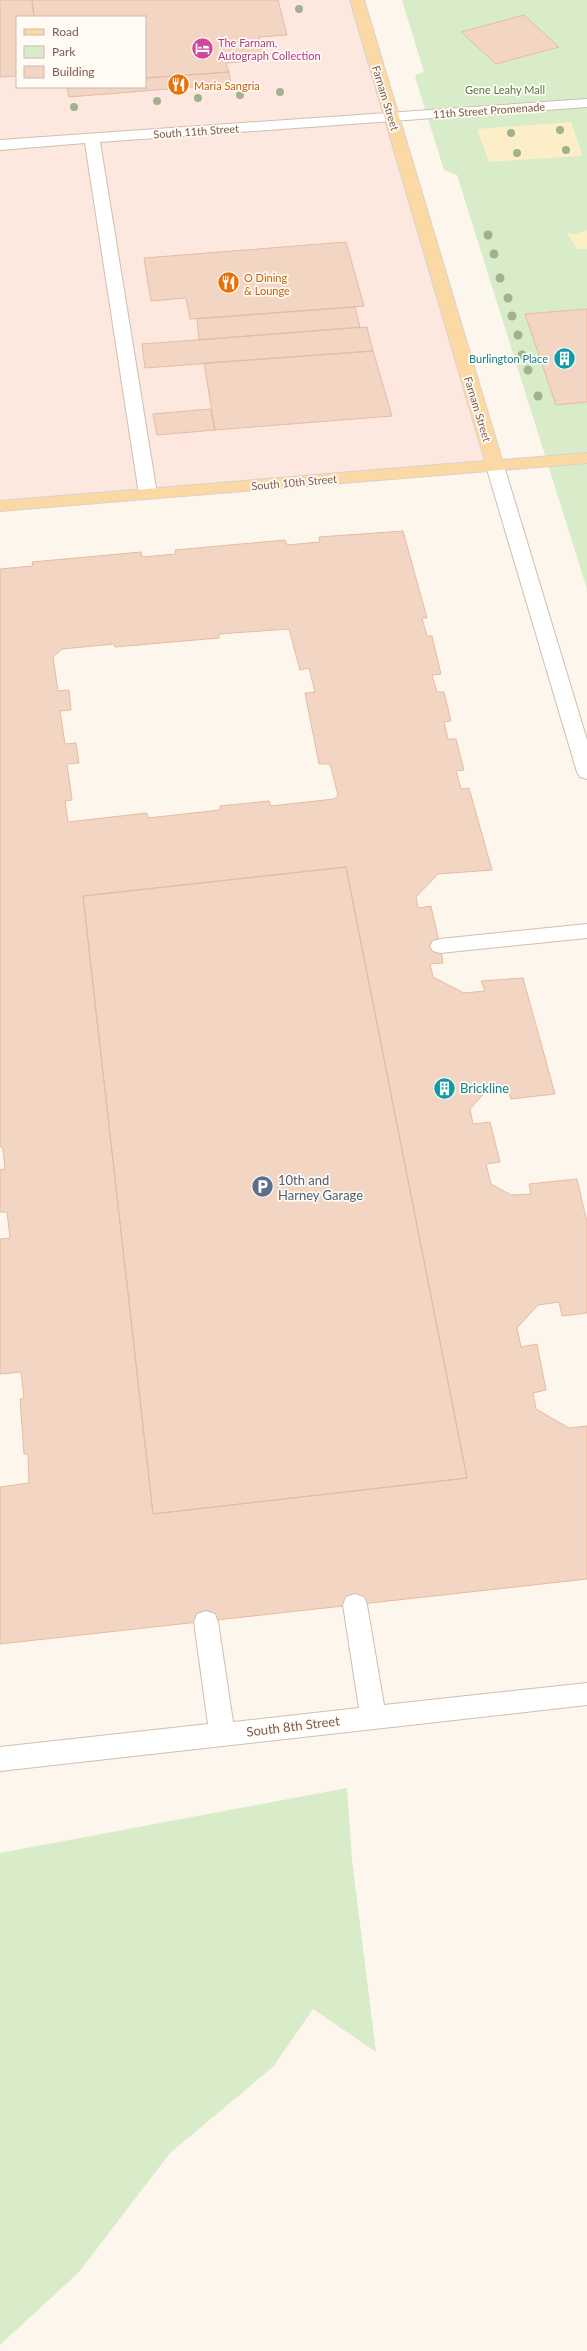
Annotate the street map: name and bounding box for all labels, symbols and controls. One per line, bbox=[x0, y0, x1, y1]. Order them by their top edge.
legend bbox=[16, 16, 146, 88]
text: Road bbox=[52, 24, 79, 39]
hotel icon: The Farnam, Autograph Collection bbox=[190, 35, 216, 61]
place label: The Farnam, Autograph Collection bbox=[218, 36, 321, 62]
text: Park bbox=[52, 44, 76, 59]
text: Building bbox=[52, 64, 95, 79]
street label: Farnam Street bbox=[370, 64, 402, 132]
restaurant icon: Maria Sangria bbox=[166, 72, 192, 98]
place label: Maria Sangria bbox=[194, 79, 260, 92]
park label: Gene Leahy Mall bbox=[465, 83, 545, 96]
street label: 11th Street Promenade bbox=[432, 100, 546, 120]
street label: South 11th Street bbox=[153, 122, 239, 140]
restaurant icon: O Dining & Lounge bbox=[216, 270, 242, 296]
place label: O Dining & Lounge bbox=[244, 271, 290, 297]
building icon: Burlington Place bbox=[551, 345, 577, 371]
place label: Burlington Place bbox=[469, 352, 548, 365]
street label: Farnam Street bbox=[462, 375, 494, 443]
street label: South 10th Street bbox=[251, 472, 337, 492]
building icon: Brickline bbox=[431, 1075, 457, 1101]
place label: Brickline bbox=[460, 1080, 509, 1096]
place label: 10th and Harney Garage bbox=[278, 1172, 363, 1203]
parking icon: 10th and Harney Garage bbox=[250, 1174, 276, 1200]
street label: South 8th Street bbox=[245, 1712, 341, 1740]

